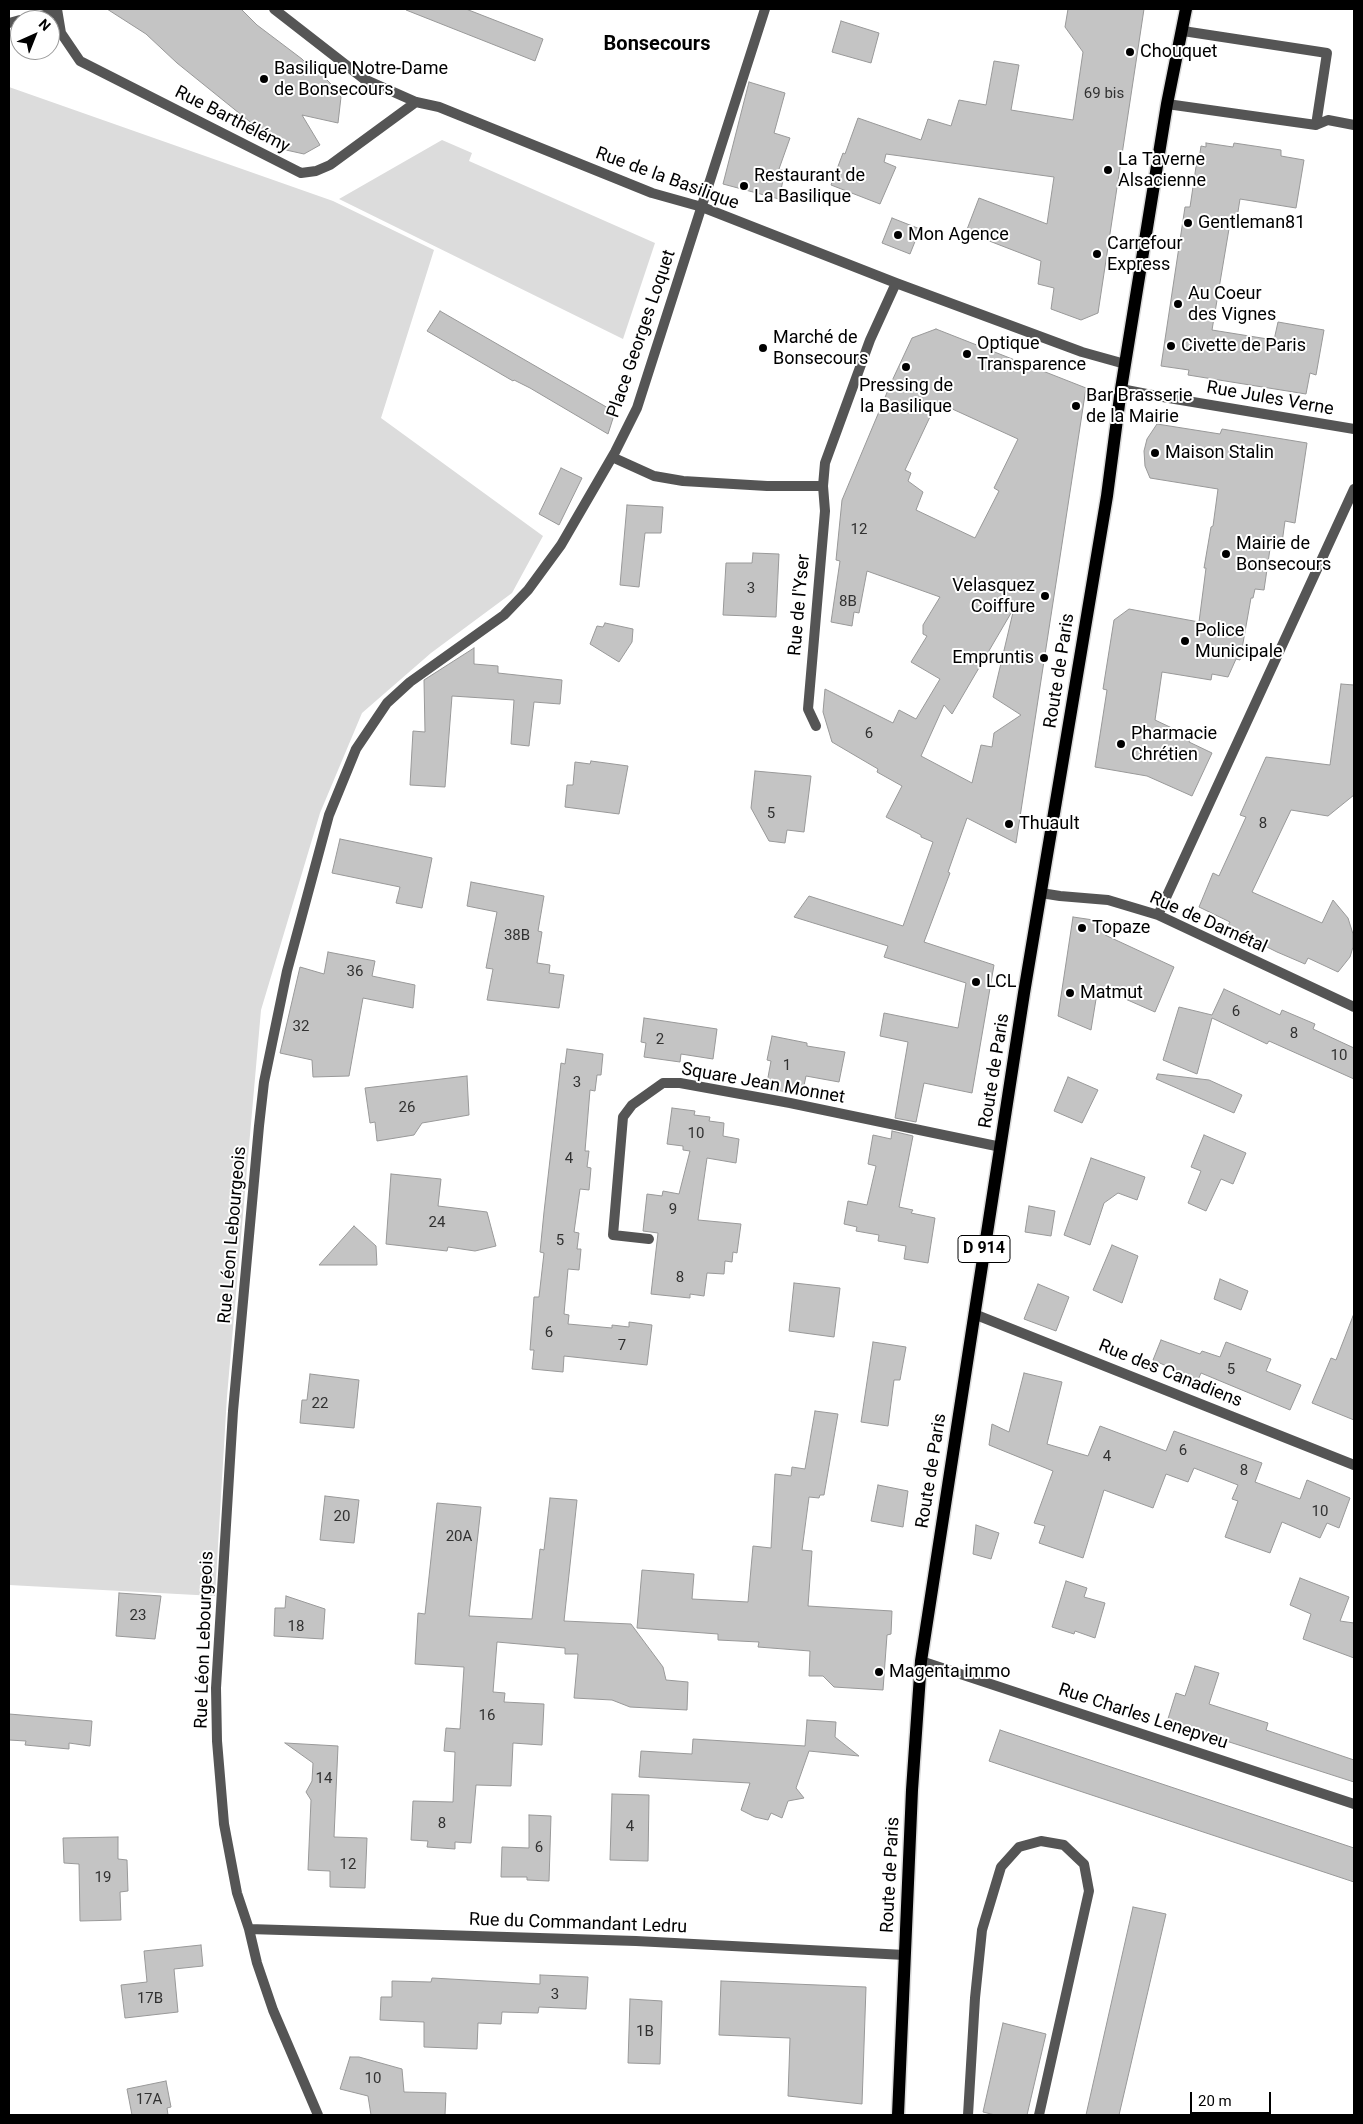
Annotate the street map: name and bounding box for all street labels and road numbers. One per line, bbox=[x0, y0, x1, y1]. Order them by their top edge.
street label: Rue Barthélémy bbox=[171, 82, 293, 158]
street label: Rue de la Basilique bbox=[592, 143, 742, 215]
street label: Place Georges Loquet bbox=[603, 247, 681, 421]
street label: Rue Jules Verne bbox=[1205, 377, 1335, 421]
street label: Rue de l'Yser bbox=[785, 553, 815, 657]
street label: Route de Paris bbox=[1040, 612, 1080, 730]
street label: Rue de Darnétal bbox=[1146, 887, 1270, 959]
street label: Route de Paris bbox=[975, 1012, 1015, 1130]
street label: Square Jean Monnet bbox=[680, 1059, 846, 1109]
street label: Rue Léon Lebourgeois bbox=[214, 1145, 252, 1325]
road number: D 914 bbox=[958, 1236, 1010, 1262]
street label: Rue des Canadiens bbox=[1095, 1335, 1245, 1413]
street label: Route de Paris bbox=[912, 1412, 952, 1530]
street label: Rue Léon Lebourgeois bbox=[191, 1551, 219, 1729]
street label: Rue Charles Lenepveu bbox=[1055, 1679, 1231, 1755]
street label: Route de Paris bbox=[877, 1816, 905, 1934]
street label: Rue du Commandant Ledru bbox=[468, 1909, 688, 1939]

